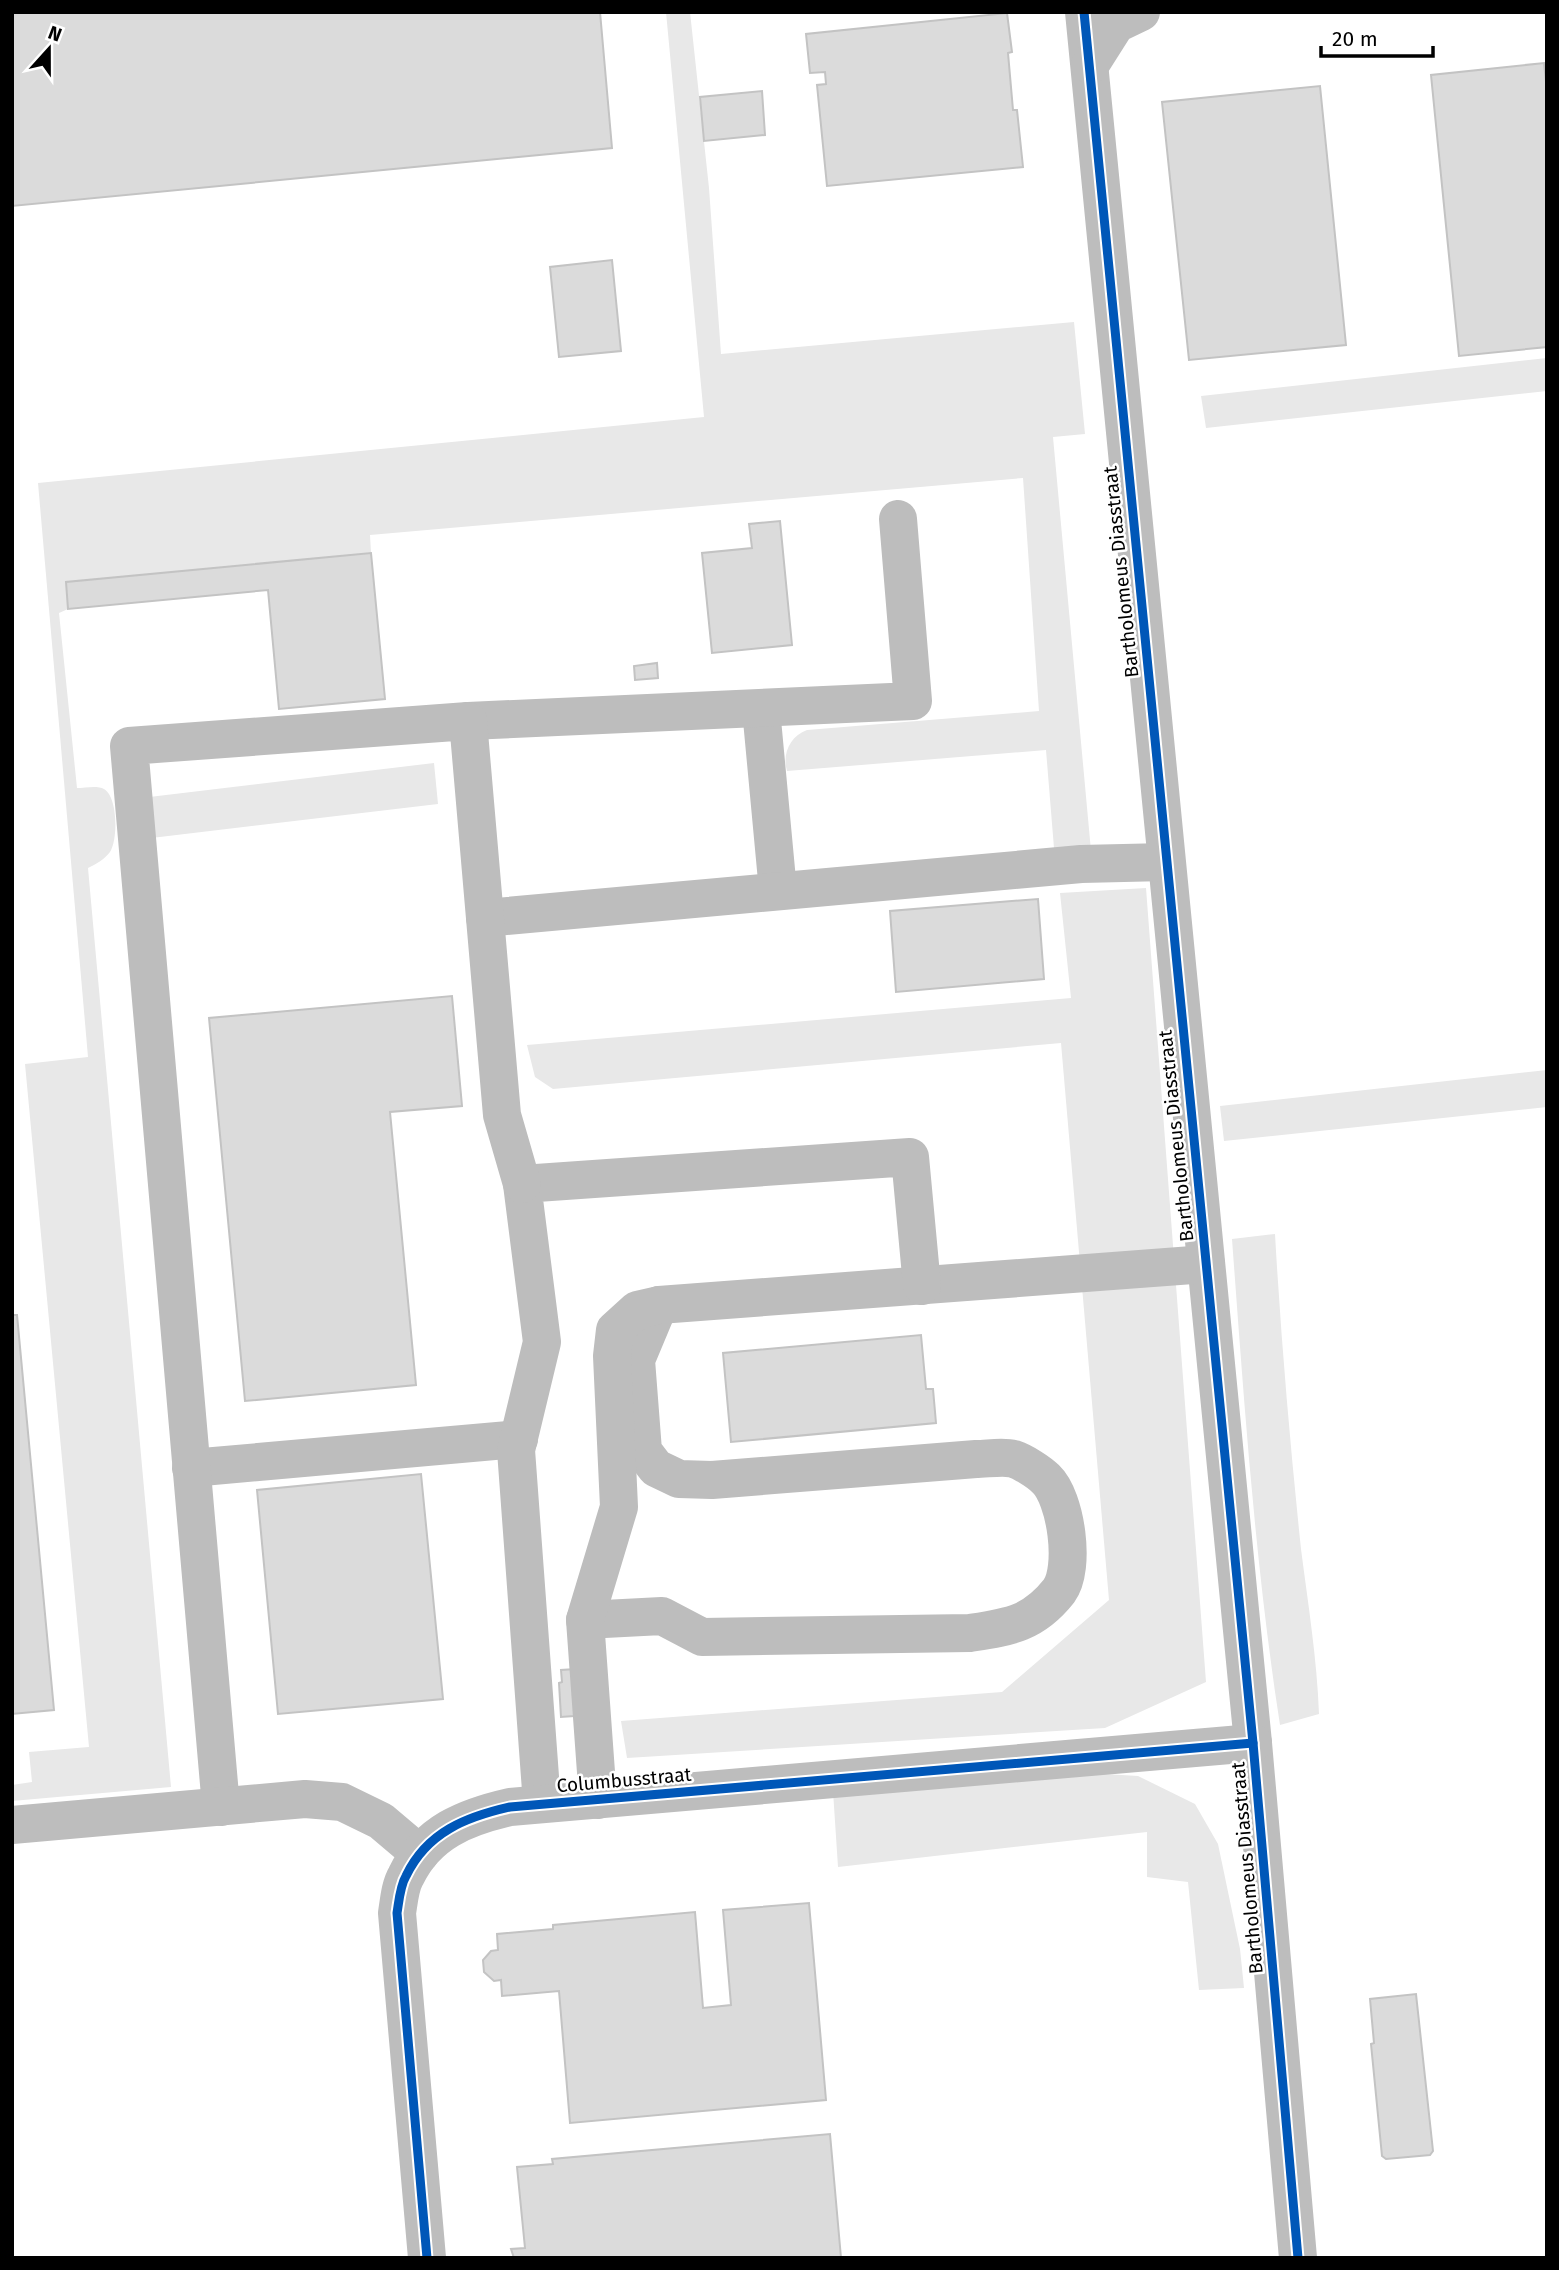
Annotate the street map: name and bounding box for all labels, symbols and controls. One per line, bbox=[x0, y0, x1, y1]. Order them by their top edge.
north arrow bbox=[14, 14, 84, 84]
scale bar bbox=[1321, 14, 1433, 58]
text: N bbox=[45, 21, 65, 47]
text: 20 m bbox=[1332, 26, 1378, 52]
street label: Bartholomeus Diasstraat bbox=[1098, 465, 1144, 679]
street label: Bartholomeus Diasstraat bbox=[1153, 1029, 1199, 1243]
street label: Bartholomeus Diasstraat bbox=[1226, 1761, 1268, 1975]
street label: Columbusstraat bbox=[556, 1763, 692, 1797]

